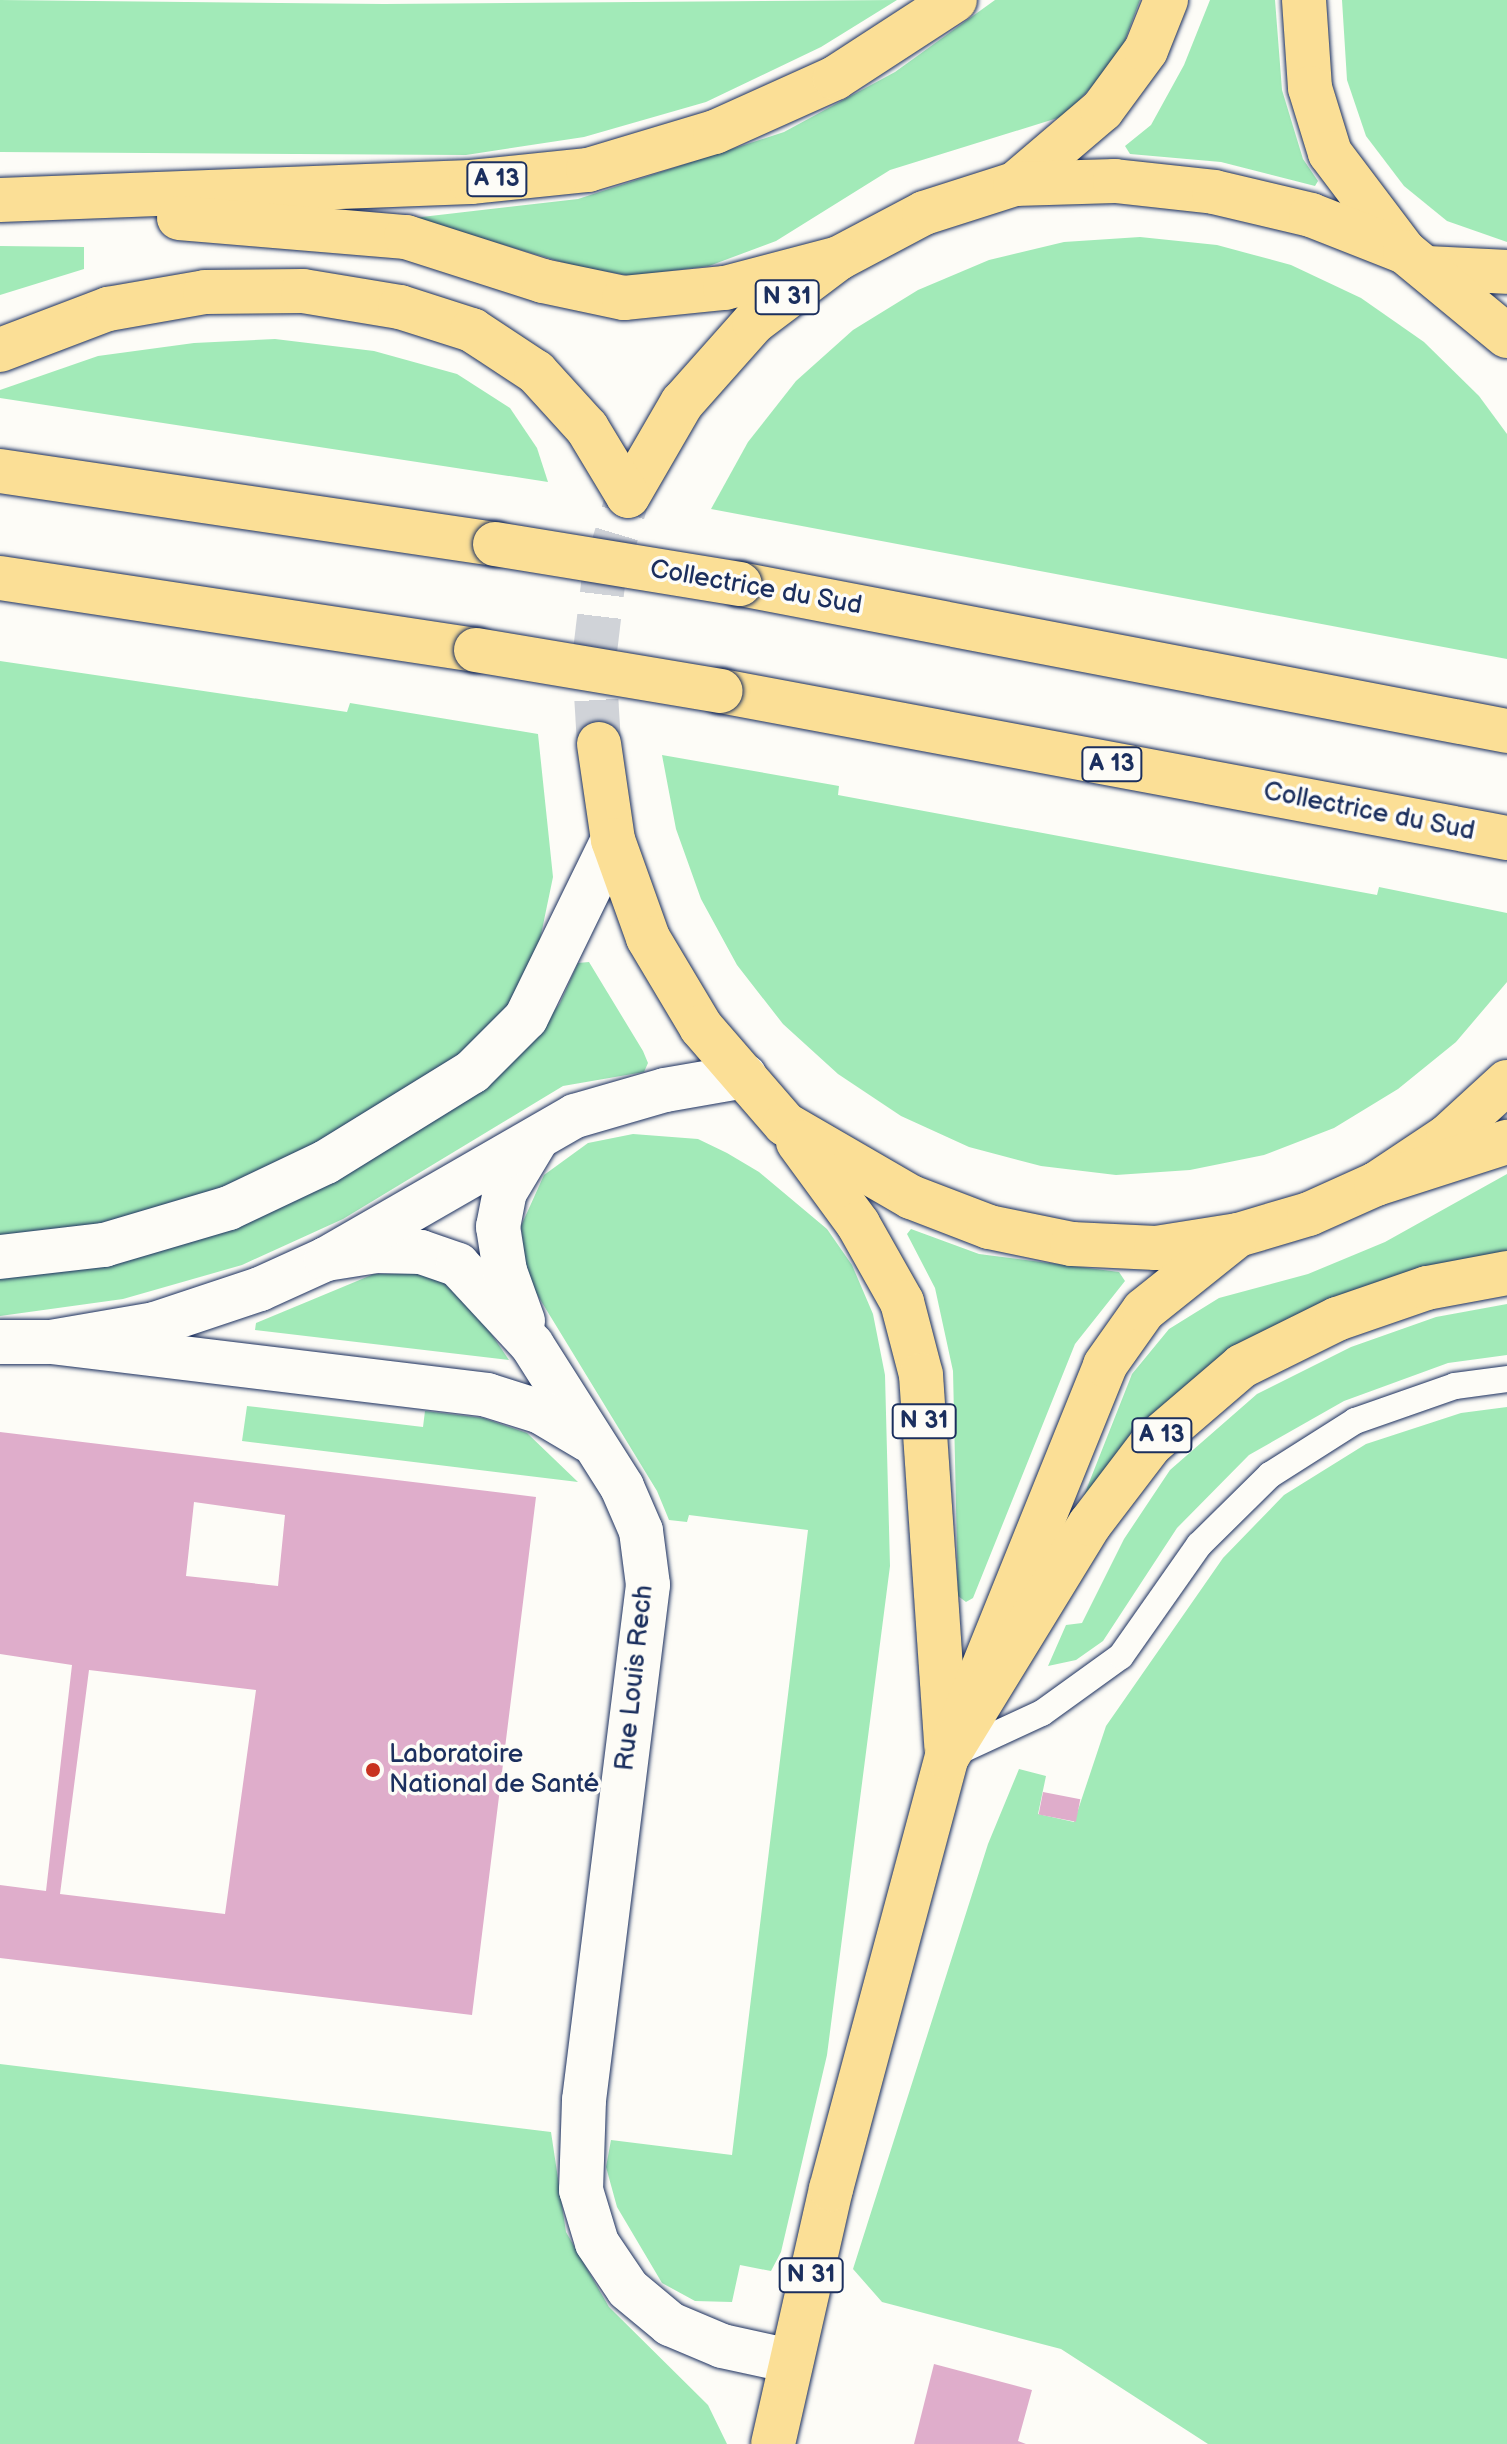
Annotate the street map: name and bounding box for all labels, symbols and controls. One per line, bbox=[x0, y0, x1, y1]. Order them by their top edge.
road number: A 13 bbox=[465, 159, 529, 199]
road number: N 31 bbox=[753, 277, 821, 317]
street label: Collectrice du Sud bbox=[647, 554, 865, 622]
road number: A 13 bbox=[1080, 744, 1144, 784]
street label: Collectrice du Sud bbox=[1260, 776, 1478, 848]
road number: N 31 bbox=[890, 1401, 958, 1441]
road number: A 13 bbox=[1130, 1415, 1194, 1455]
street label: Rue Louis Rech bbox=[610, 1584, 660, 1772]
place label: Laboratoire National de Santé bbox=[389, 1739, 600, 1800]
marker: Laboratoire National de Santé bbox=[364, 1761, 382, 1779]
road number: N 31 bbox=[777, 2255, 845, 2295]

